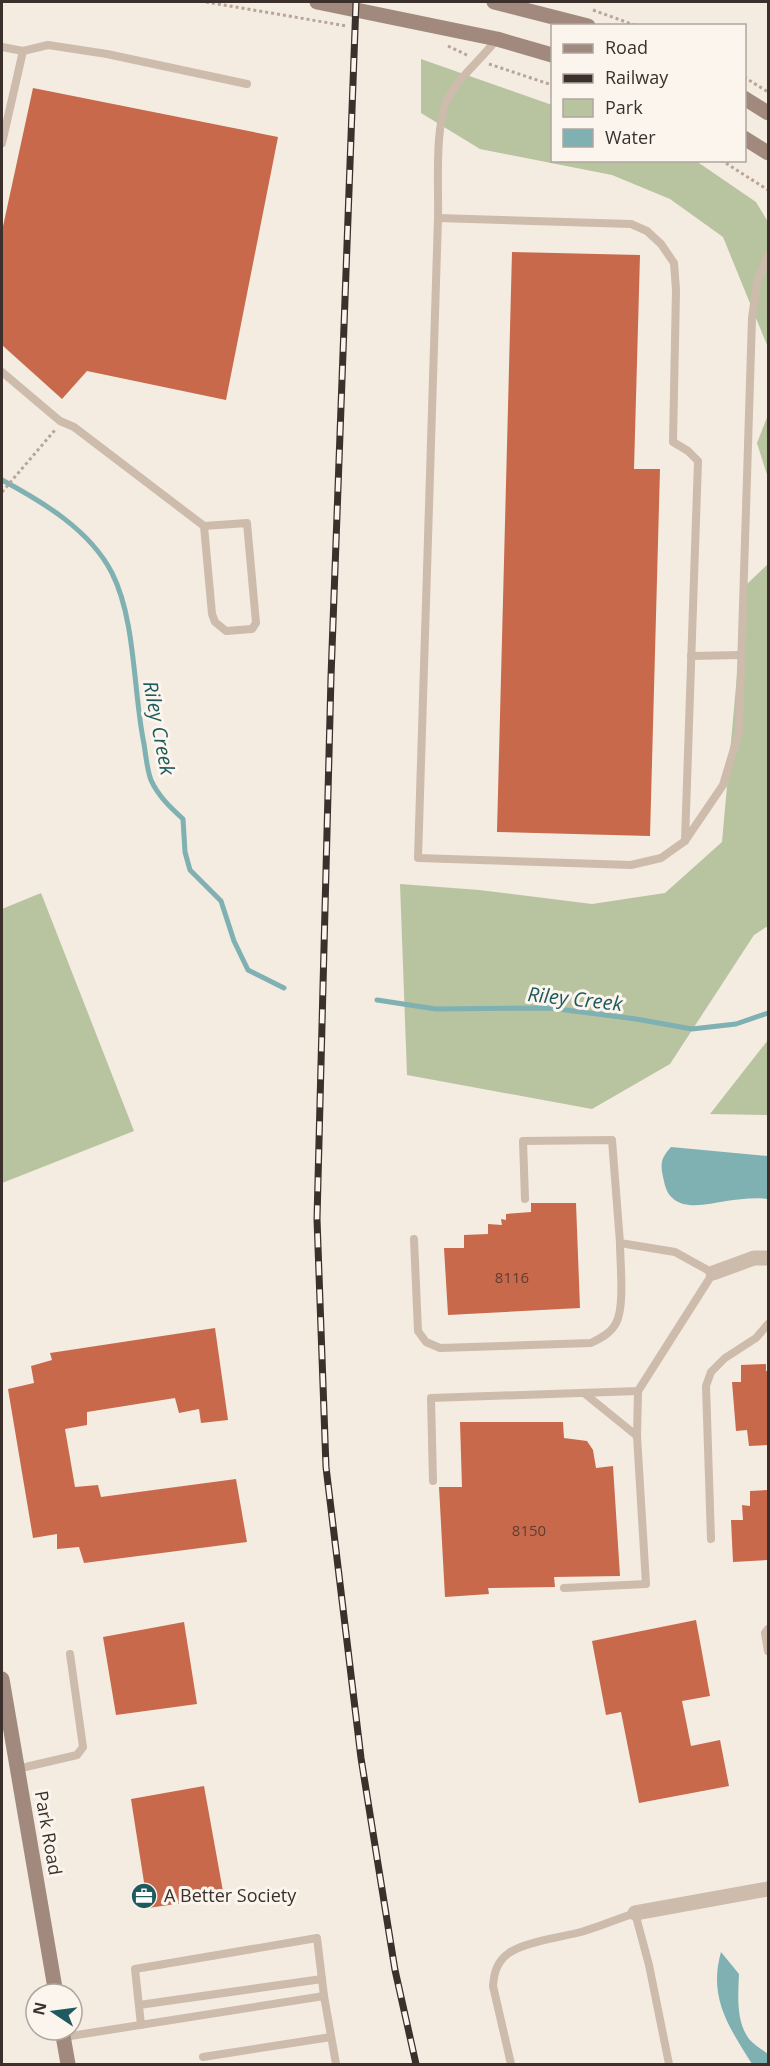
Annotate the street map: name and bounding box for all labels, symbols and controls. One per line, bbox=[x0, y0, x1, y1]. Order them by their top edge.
legend bbox=[551, 24, 746, 162]
text: Road bbox=[605, 35, 648, 59]
text: Railway bbox=[605, 65, 669, 89]
text: Park bbox=[605, 95, 643, 119]
text: Water bbox=[605, 125, 656, 149]
water label: Riley Creek bbox=[137, 679, 182, 778]
water label: Riley Creek bbox=[526, 980, 625, 1017]
house number: 8116 bbox=[495, 1267, 529, 1287]
house number: 8150 bbox=[512, 1520, 546, 1540]
street label: Park Road bbox=[30, 1789, 68, 1877]
office icon: A Better Society bbox=[129, 1881, 159, 1911]
place label: A Better Society bbox=[164, 1883, 297, 1907]
north arrow bbox=[24, 1982, 84, 2042]
text: N bbox=[27, 2000, 52, 2017]

